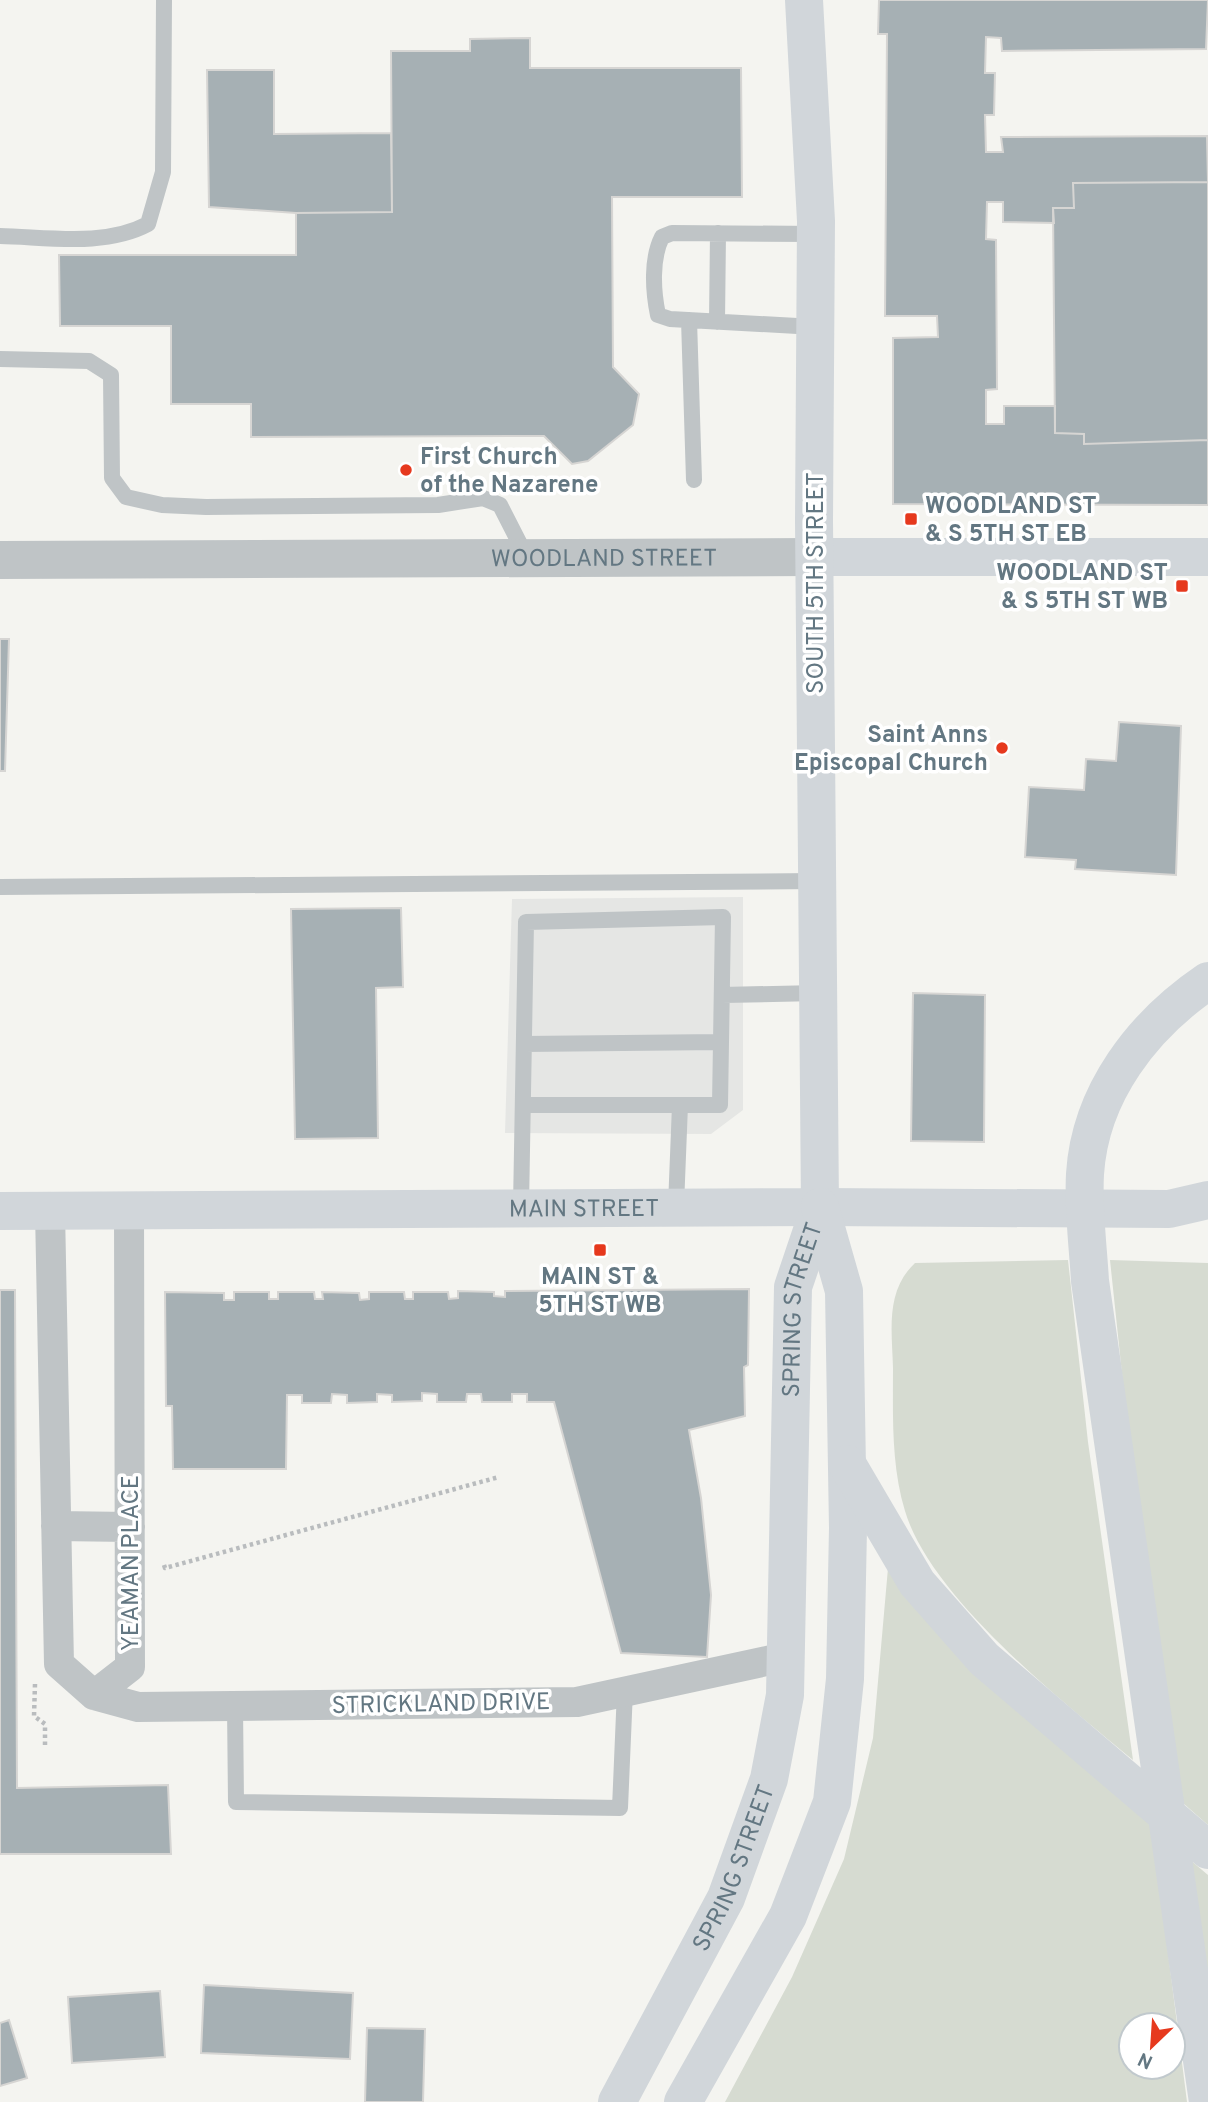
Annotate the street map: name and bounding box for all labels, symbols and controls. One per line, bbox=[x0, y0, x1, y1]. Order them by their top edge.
place label: First Church of the Nazarene bbox=[420, 443, 598, 501]
marker: First Church of the Nazarene bbox=[398, 462, 414, 478]
street label: SOUTH 5TH STREET bbox=[802, 472, 832, 694]
place label: WOODLAND ST & S 5TH ST EB bbox=[925, 492, 1097, 550]
marker: WOODLAND ST & S 5TH ST EB bbox=[903, 511, 919, 527]
street label: WOODLAND STREET bbox=[491, 544, 717, 575]
place label: WOODLAND ST & S 5TH ST WB bbox=[996, 559, 1168, 617]
marker: WOODLAND ST & S 5TH ST WB bbox=[1174, 578, 1190, 594]
place label: Saint Anns Episcopal Church bbox=[794, 721, 988, 779]
marker: Saint Anns Episcopal Church bbox=[994, 740, 1010, 756]
street label: MAIN STREET bbox=[509, 1195, 659, 1226]
street label: SPRING STREET bbox=[778, 1219, 831, 1398]
marker: MAIN ST & 5TH ST WB bbox=[592, 1242, 608, 1258]
place label: MAIN ST & 5TH ST WB bbox=[538, 1263, 662, 1321]
street label: YEAMAN PLACE bbox=[117, 1475, 147, 1651]
street label: STRICKLAND DRIVE bbox=[331, 1688, 551, 1722]
street label: SPRING STREET bbox=[687, 1781, 783, 1957]
north arrow bbox=[1117, 2011, 1187, 2081]
text: N bbox=[1134, 2046, 1157, 2073]

